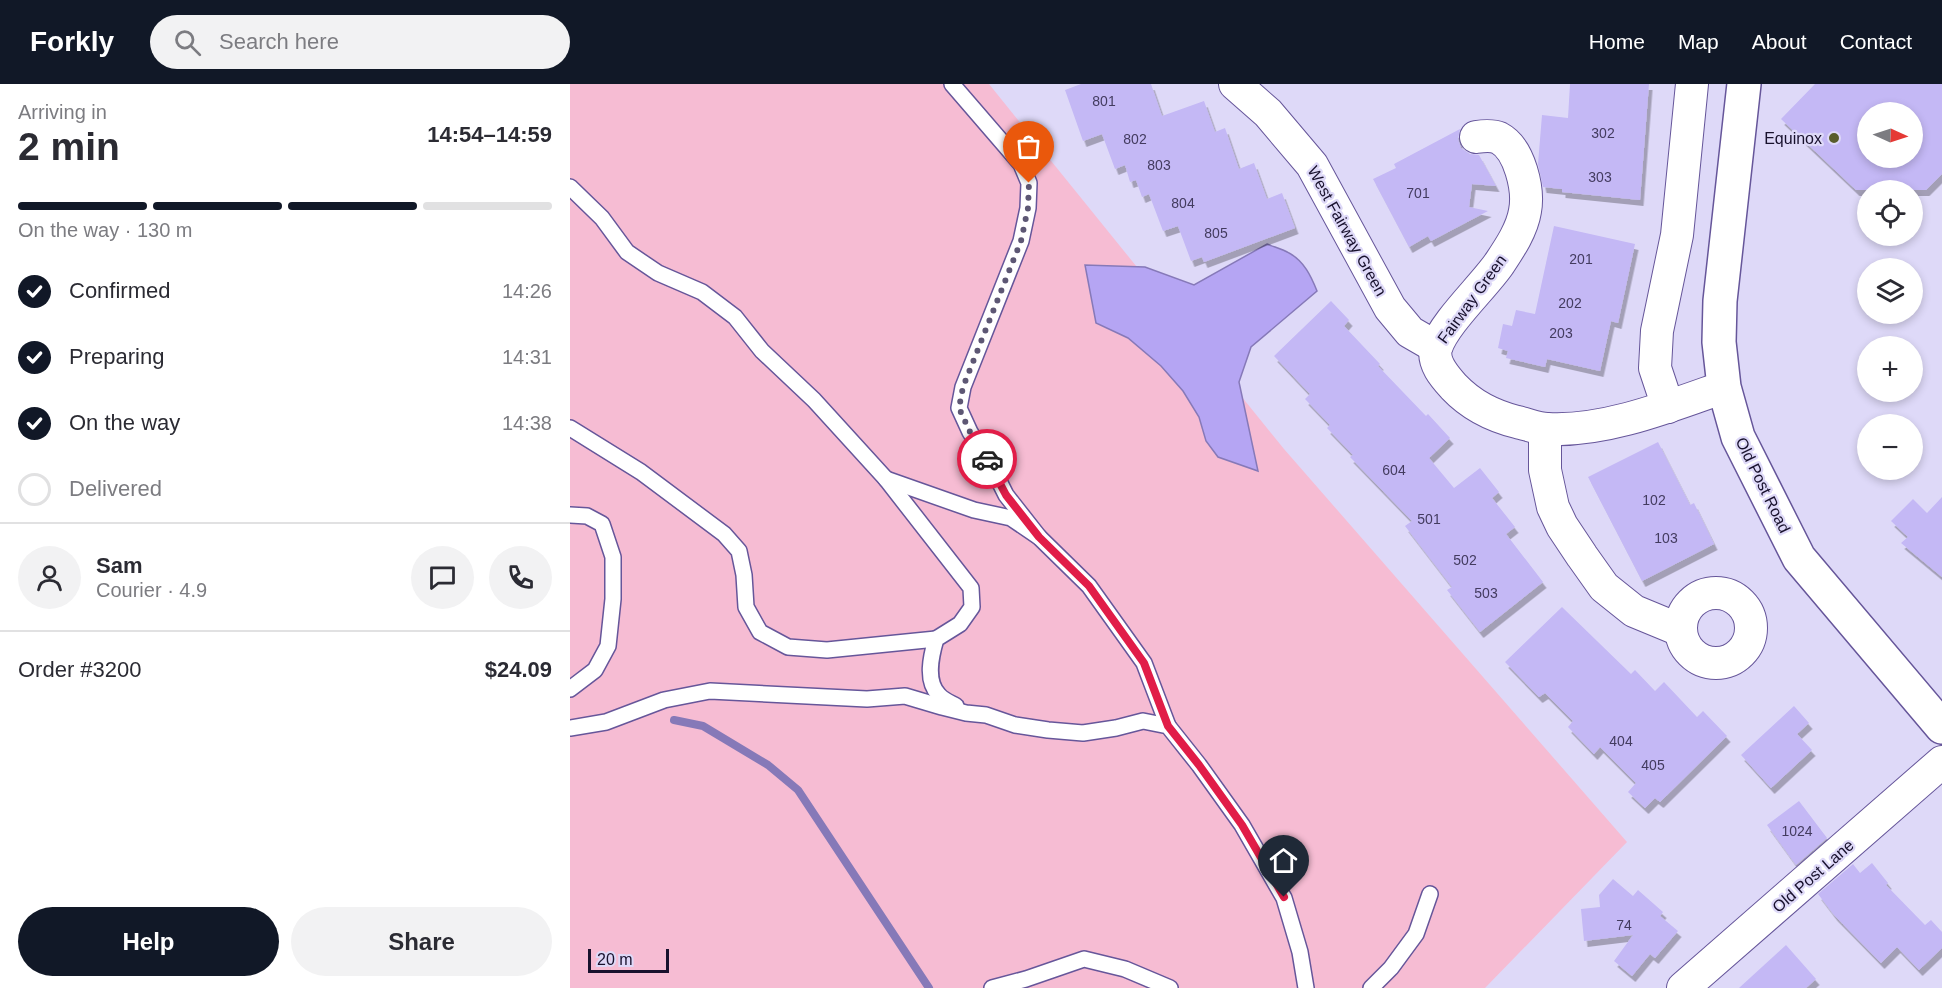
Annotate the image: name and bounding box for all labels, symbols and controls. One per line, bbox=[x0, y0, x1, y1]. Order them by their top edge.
search box bbox=[150, 15, 570, 69]
text: Forkly bbox=[30, 26, 114, 57]
icon: search bbox=[171, 26, 204, 59]
text: Search here bbox=[219, 29, 339, 54]
text: Home bbox=[1589, 30, 1645, 53]
text: Map bbox=[1678, 30, 1719, 53]
text: About bbox=[1752, 30, 1807, 53]
text: Contact bbox=[1840, 30, 1912, 53]
house number: 801 bbox=[1092, 93, 1116, 109]
text: Arriving in bbox=[18, 101, 107, 123]
north arrow bbox=[1857, 102, 1923, 168]
map controls bbox=[1857, 102, 1923, 480]
pin bbox=[1003, 121, 1054, 183]
text: 14:54–14:59 bbox=[427, 122, 552, 147]
text: 2 min bbox=[18, 125, 120, 168]
house number: 302 bbox=[1591, 125, 1615, 141]
icon: bag bbox=[1012, 130, 1045, 163]
place label: Equinox bbox=[1764, 130, 1822, 147]
house number: 802 bbox=[1123, 131, 1147, 147]
marker: Equinox bbox=[1827, 131, 1841, 145]
house number: 803 bbox=[1147, 157, 1171, 173]
street label: West Fairway Green bbox=[1304, 163, 1390, 299]
house number: 303 bbox=[1588, 169, 1612, 185]
button: locate bbox=[1857, 180, 1923, 246]
house number: 701 bbox=[1406, 185, 1430, 201]
house number: 804 bbox=[1171, 195, 1195, 211]
text: On the way · 130 m bbox=[18, 219, 193, 241]
house number: 805 bbox=[1204, 225, 1228, 241]
house number: 201 bbox=[1569, 251, 1593, 267]
street label: Fairway Green bbox=[1434, 252, 1510, 346]
button: layers bbox=[1857, 258, 1923, 324]
icon: check bbox=[18, 275, 51, 308]
text: Confirmed bbox=[69, 278, 170, 303]
text: 14:26 bbox=[502, 280, 552, 302]
house number: 202 bbox=[1558, 295, 1582, 311]
house number: 203 bbox=[1549, 325, 1573, 341]
button: + bbox=[1857, 336, 1923, 402]
icon: check bbox=[18, 341, 51, 374]
text: Preparing bbox=[69, 344, 164, 369]
text: 14:31 bbox=[502, 346, 552, 368]
icon: check bbox=[18, 407, 51, 440]
text: On the way bbox=[69, 410, 180, 435]
text: 14:38 bbox=[502, 412, 552, 434]
button: − bbox=[1857, 414, 1923, 480]
courier bbox=[957, 429, 1017, 489]
street label: Old Post Road bbox=[1733, 435, 1793, 535]
icon: car bbox=[971, 443, 1004, 476]
house number: 604 bbox=[1382, 462, 1406, 478]
text: Delivered bbox=[69, 476, 162, 501]
house number: 102 bbox=[1642, 492, 1666, 508]
house number: 501 bbox=[1417, 511, 1441, 527]
house number: 103 bbox=[1654, 530, 1678, 546]
button: person bbox=[18, 546, 81, 609]
button: chat bbox=[411, 546, 474, 609]
button: phone bbox=[489, 546, 552, 609]
house number: 502 bbox=[1453, 552, 1477, 568]
text: Sam bbox=[96, 553, 142, 578]
text: Courier · 4.9 bbox=[96, 579, 207, 601]
house number: 503 bbox=[1474, 585, 1498, 601]
text: Order #3200 bbox=[18, 657, 142, 682]
text: $24.09 bbox=[485, 657, 552, 682]
house number: 404 bbox=[1609, 733, 1633, 749]
house number: 405 bbox=[1641, 757, 1665, 773]
house number: 1024 bbox=[1781, 823, 1813, 839]
pin bbox=[1258, 835, 1309, 897]
street label: Old Post Lane bbox=[1769, 836, 1857, 916]
icon: home bbox=[1267, 844, 1300, 877]
button: Help bbox=[18, 907, 279, 976]
button: Share bbox=[291, 907, 552, 976]
house number: 74 bbox=[1616, 917, 1632, 933]
scale bar bbox=[588, 946, 669, 974]
text: 20 m bbox=[597, 951, 633, 968]

